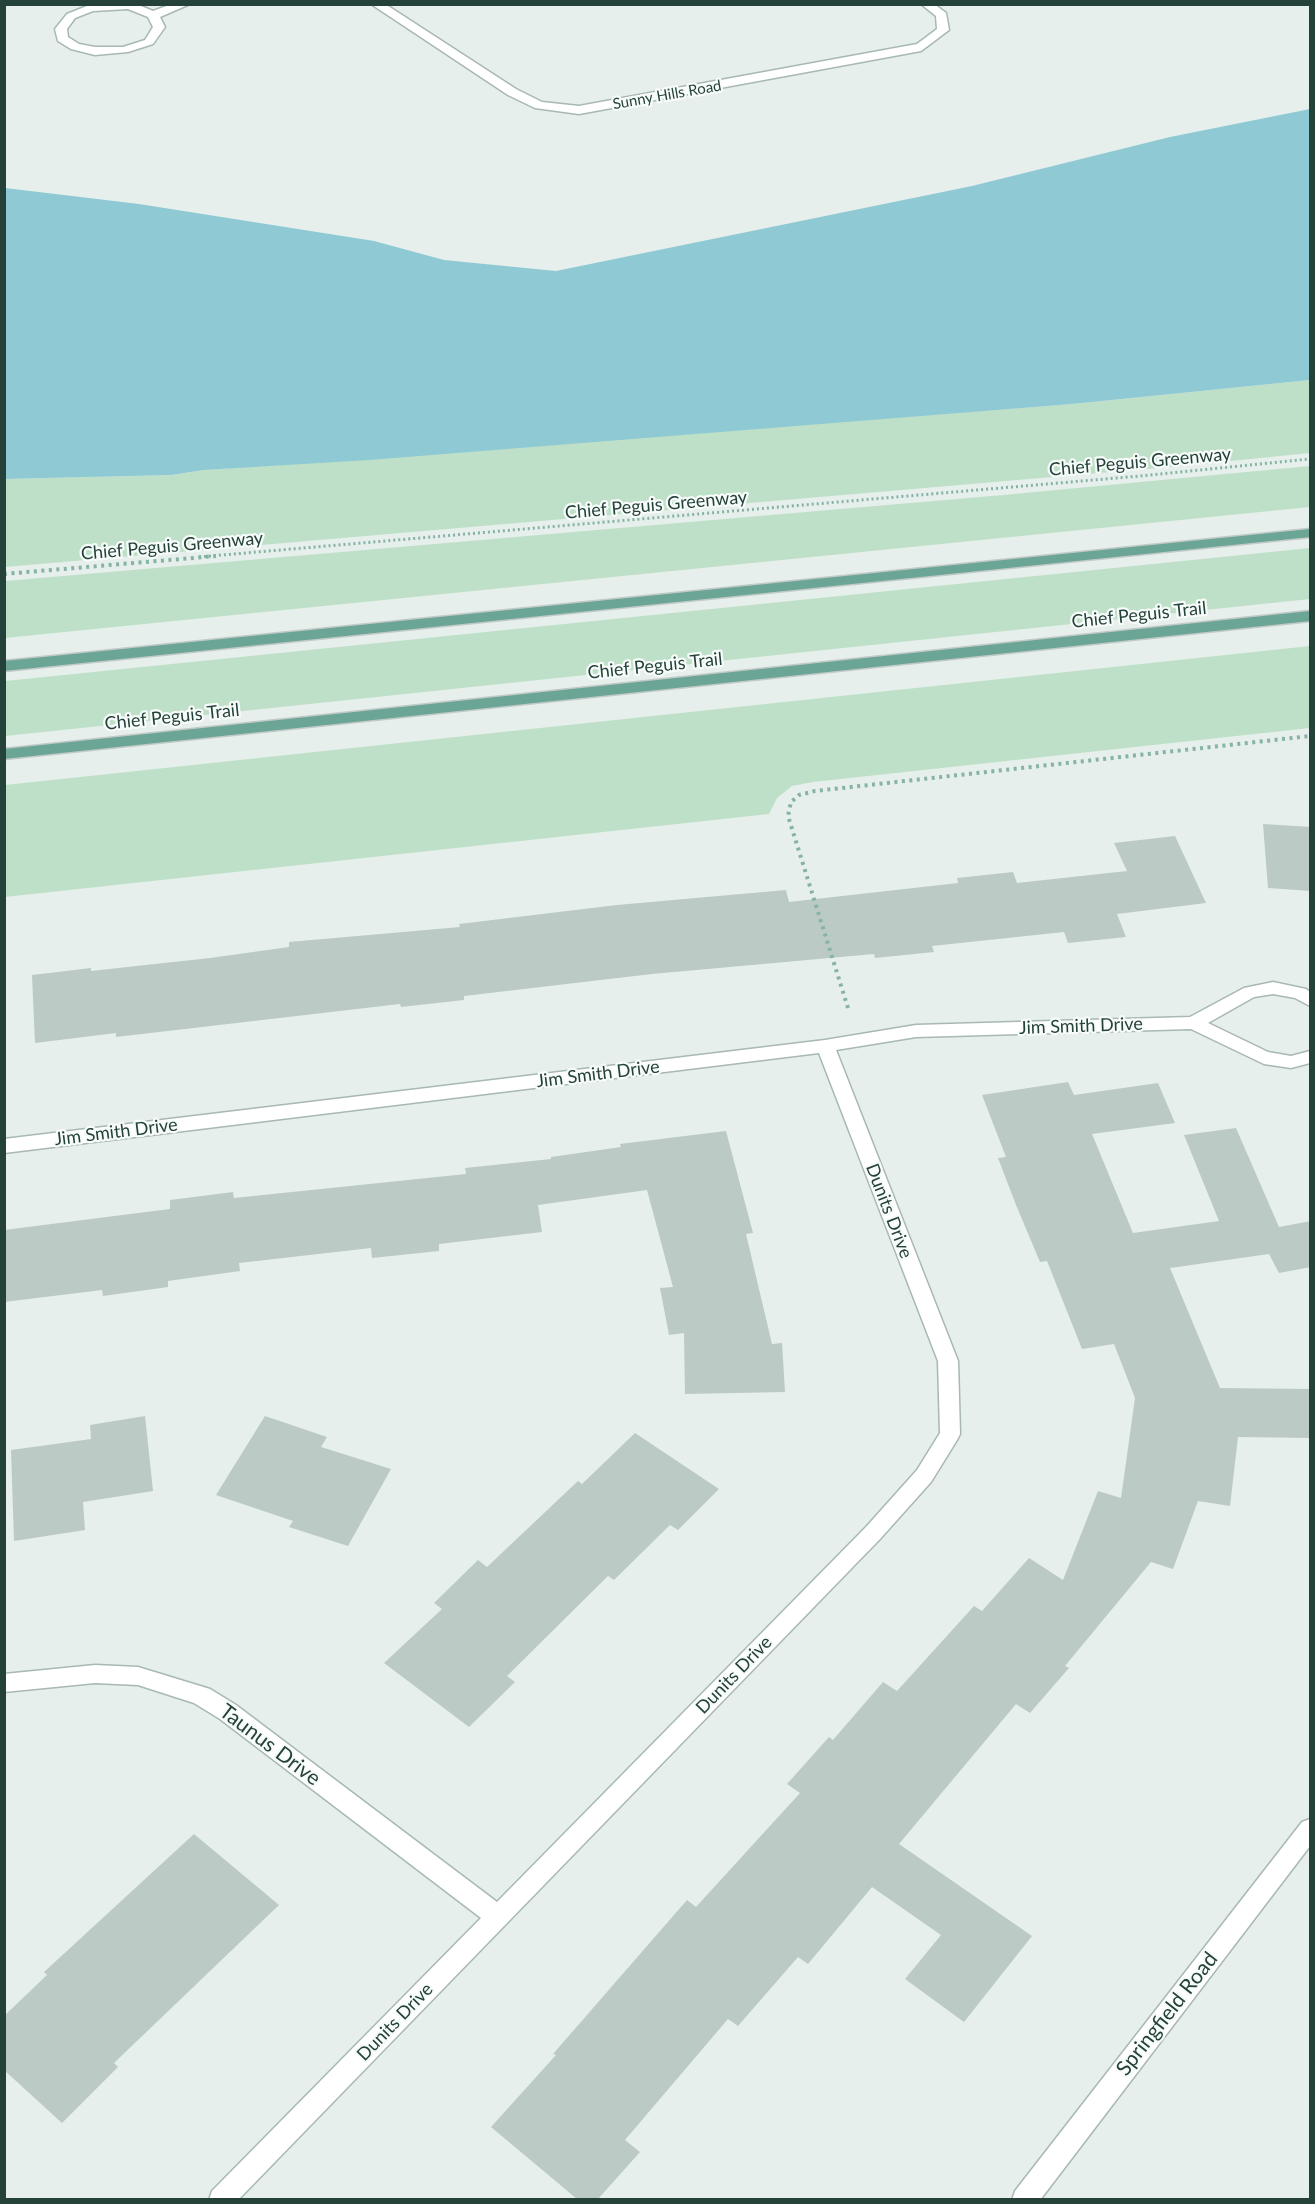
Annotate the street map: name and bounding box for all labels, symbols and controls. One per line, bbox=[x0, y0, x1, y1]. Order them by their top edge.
street label: Sunny Hills Road bbox=[611, 77, 723, 113]
street label: Chief Peguis Greenway bbox=[1048, 443, 1232, 481]
street label: Chief Peguis Greenway bbox=[564, 486, 748, 524]
street label: Chief Peguis Greenway bbox=[80, 527, 264, 565]
street label: Chief Peguis Trail bbox=[1071, 597, 1207, 633]
street label: Chief Peguis Trail bbox=[587, 648, 723, 684]
street label: Chief Peguis Trail bbox=[104, 699, 240, 735]
street label: Jim Smith Drive bbox=[1019, 1013, 1143, 1039]
street label: Jim Smith Drive bbox=[535, 1056, 661, 1092]
street label: Jim Smith Drive bbox=[53, 1114, 179, 1150]
street label: Dunits Drive bbox=[861, 1161, 917, 1261]
street label: Dunits Drive bbox=[692, 1632, 776, 1718]
street label: Taunus Drive bbox=[214, 1699, 326, 1791]
street label: Springfield Road bbox=[1111, 1947, 1223, 2081]
street label: Dunits Drive bbox=[353, 1979, 437, 2065]

